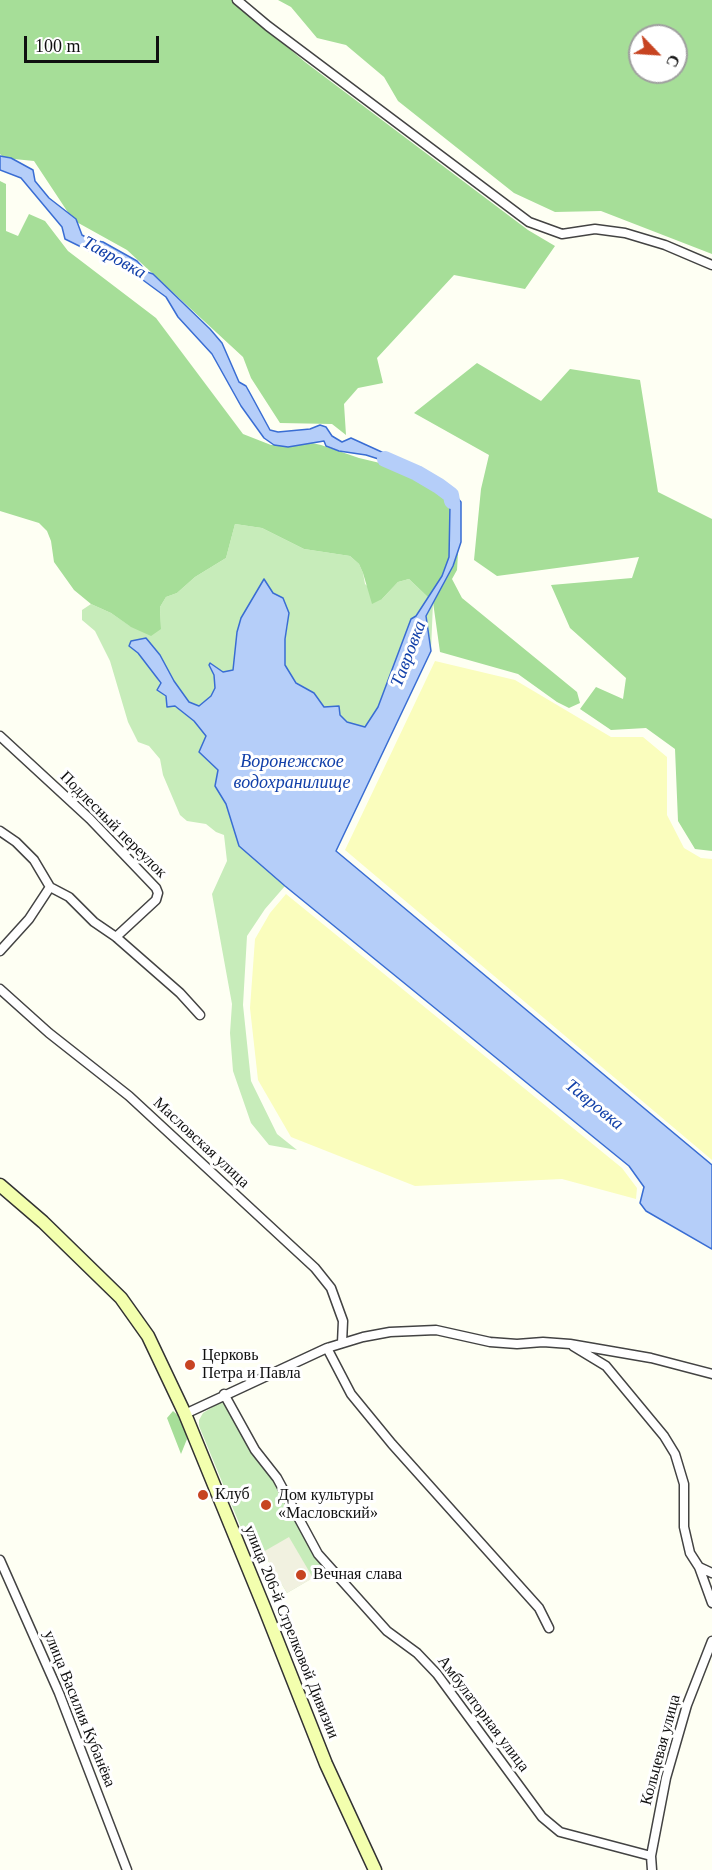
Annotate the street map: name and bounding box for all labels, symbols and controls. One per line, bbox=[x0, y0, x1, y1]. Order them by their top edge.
scale bar bbox=[27, 24, 162, 62]
north arrow bbox=[628, 24, 688, 84]
text: 100 m bbox=[35, 36, 81, 56]
text: С bbox=[663, 52, 683, 70]
water label: Тавровка bbox=[79, 232, 149, 284]
water label: Тавровка bbox=[387, 618, 431, 690]
water label: Воронежское водохранилище bbox=[234, 751, 350, 794]
street label: Подлесный переулок bbox=[56, 768, 170, 882]
water label: Тавровка bbox=[560, 1075, 628, 1135]
street label: Масловская улица bbox=[149, 1094, 253, 1192]
place label: Церковь Петра и Павла bbox=[202, 1346, 301, 1384]
marker: Церковь Петра и Павла bbox=[183, 1358, 197, 1372]
place label: Клуб bbox=[215, 1485, 250, 1505]
place label: Дом культуры «Масловский» bbox=[278, 1486, 378, 1524]
marker: Клуб bbox=[196, 1488, 210, 1502]
marker: Дом культуры «Масловский» bbox=[259, 1498, 273, 1512]
street label: улица 206-й Стрелковой Дивизии bbox=[239, 1523, 343, 1741]
place label: Вечная слава bbox=[313, 1565, 402, 1585]
marker: Вечная слава bbox=[294, 1568, 308, 1582]
street label: улица Василия Кубанёва bbox=[39, 1628, 119, 1790]
street label: Амбулаторная улица bbox=[433, 1652, 533, 1776]
street label: Кольцевая улица bbox=[637, 1692, 685, 1808]

